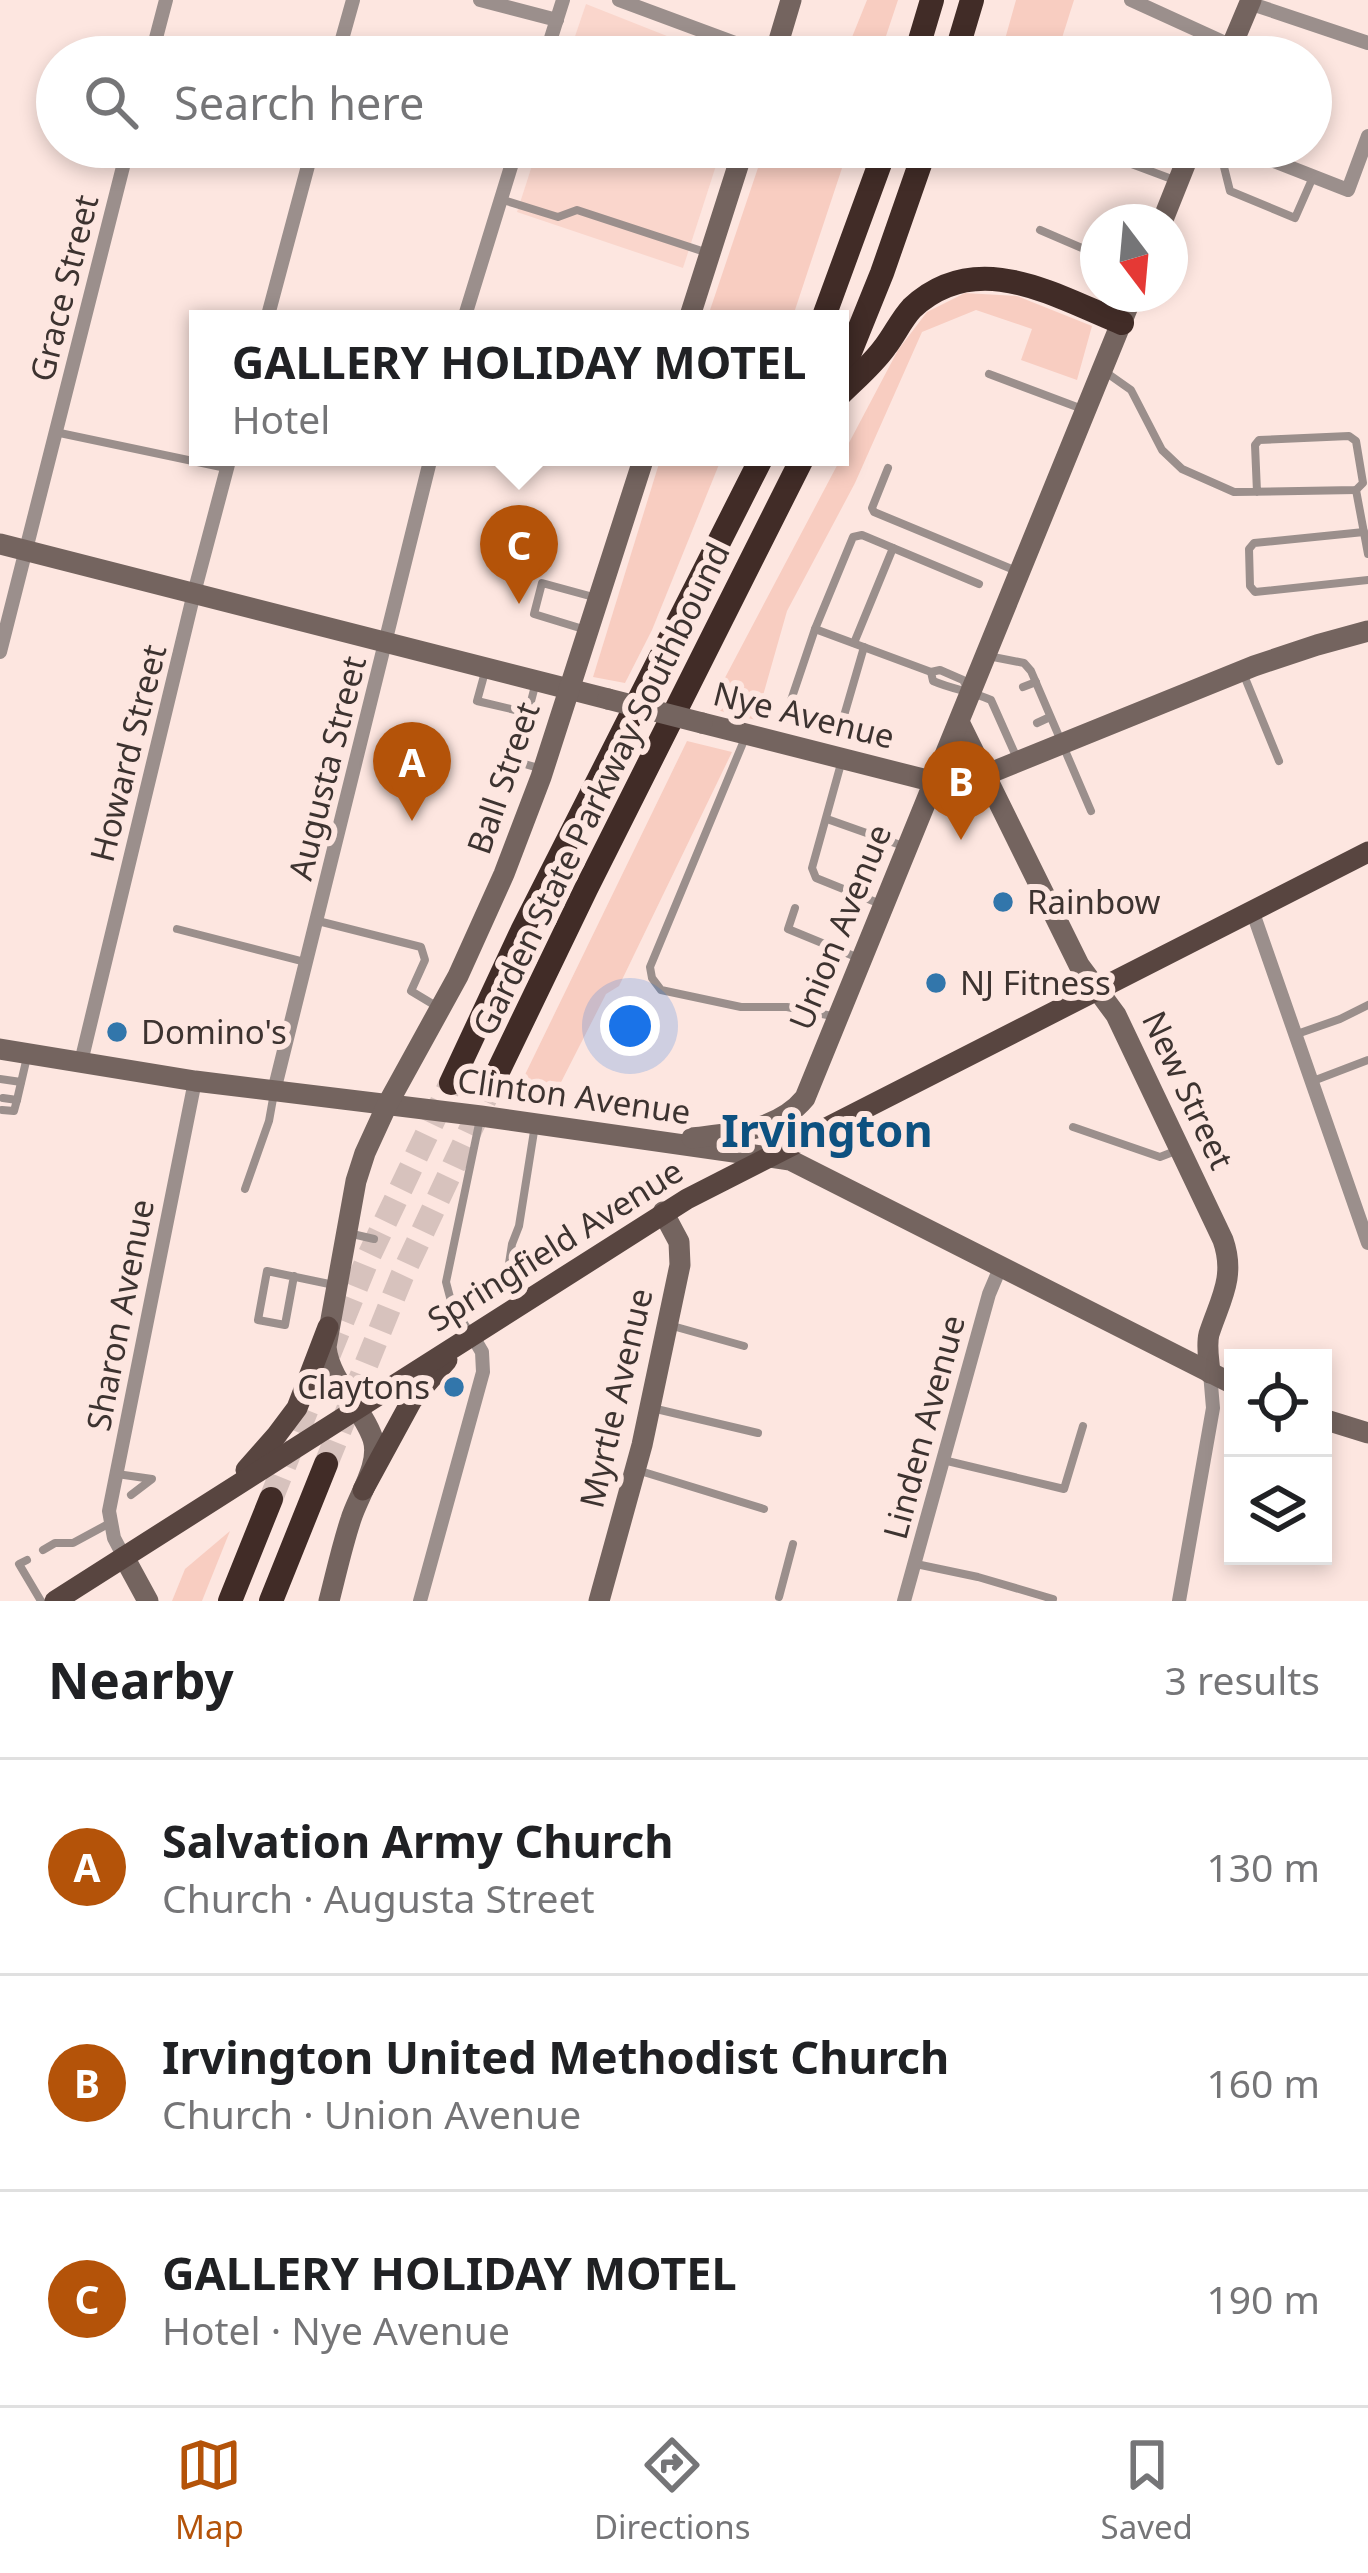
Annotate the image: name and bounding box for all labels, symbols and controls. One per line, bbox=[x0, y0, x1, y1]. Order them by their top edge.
search box bbox=[36, 36, 1332, 168]
icon: search bbox=[78, 69, 144, 135]
text: Search here bbox=[174, 72, 424, 133]
street label: Grace Street bbox=[19, 190, 108, 386]
north arrow bbox=[1080, 204, 1188, 312]
popup bbox=[189, 310, 849, 466]
text: GALLERY HOLIDAY MOTEL bbox=[232, 331, 806, 392]
text: Hotel bbox=[232, 392, 330, 445]
pin: C bbox=[480, 505, 558, 604]
street label: Garden State Parkway Southbound bbox=[461, 535, 740, 1043]
street label: Howard Street bbox=[79, 640, 176, 866]
street label: Augusta Street bbox=[277, 651, 376, 884]
street label: Nye Avenue bbox=[709, 670, 899, 759]
street label: Ball Street bbox=[456, 696, 549, 860]
pin: A bbox=[373, 722, 451, 821]
pin: B bbox=[922, 741, 1000, 840]
street label: Union Avenue bbox=[778, 817, 901, 1036]
place label: Rainbow bbox=[1027, 879, 1161, 924]
marker: Rainbow bbox=[990, 889, 1016, 915]
place label: NJ Fitness bbox=[960, 960, 1111, 1005]
marker: NJ Fitness bbox=[923, 970, 949, 996]
your location bbox=[600, 996, 660, 1056]
street label: New Street bbox=[1132, 1003, 1245, 1176]
place label: Domino's bbox=[141, 1009, 287, 1054]
marker: Domino's bbox=[104, 1019, 130, 1045]
street label: Clinton Avenue bbox=[455, 1057, 694, 1134]
district label: Irvington bbox=[721, 1099, 933, 1160]
street label: Springfield Avenue bbox=[419, 1148, 691, 1341]
street label: Sharon Avenue bbox=[75, 1195, 164, 1434]
street label: Myrtle Avenue bbox=[568, 1284, 663, 1512]
street label: Linden Avenue bbox=[872, 1310, 975, 1544]
map controls bbox=[1224, 1349, 1332, 1565]
button: locate bbox=[1224, 1349, 1332, 1457]
place label: Claytons bbox=[297, 1364, 430, 1409]
marker: Claytons bbox=[441, 1374, 467, 1400]
button: layers bbox=[1224, 1457, 1332, 1565]
text: Nearby bbox=[48, 1644, 234, 1714]
text: 3 results bbox=[1165, 1653, 1320, 1706]
text: Salvation Army Church bbox=[162, 1810, 673, 1871]
text: A bbox=[74, 1840, 101, 1893]
text: 130 m bbox=[1206, 1840, 1320, 1893]
text: Church · Augusta Street bbox=[162, 1871, 595, 1924]
text: Irvington United Methodist Church bbox=[162, 2026, 949, 2087]
text: B bbox=[74, 2056, 100, 2109]
text: 160 m bbox=[1206, 2056, 1320, 2109]
text: Church · Union Avenue bbox=[162, 2087, 581, 2140]
text: GALLERY HOLIDAY MOTEL bbox=[162, 2242, 737, 2303]
text: C bbox=[74, 2272, 100, 2325]
text: 190 m bbox=[1206, 2272, 1320, 2325]
text: Hotel · Nye Avenue bbox=[162, 2303, 510, 2356]
tab: Map bbox=[175, 2432, 244, 2549]
tab: Directions bbox=[594, 2432, 751, 2549]
tab: Saved bbox=[1101, 2432, 1193, 2549]

